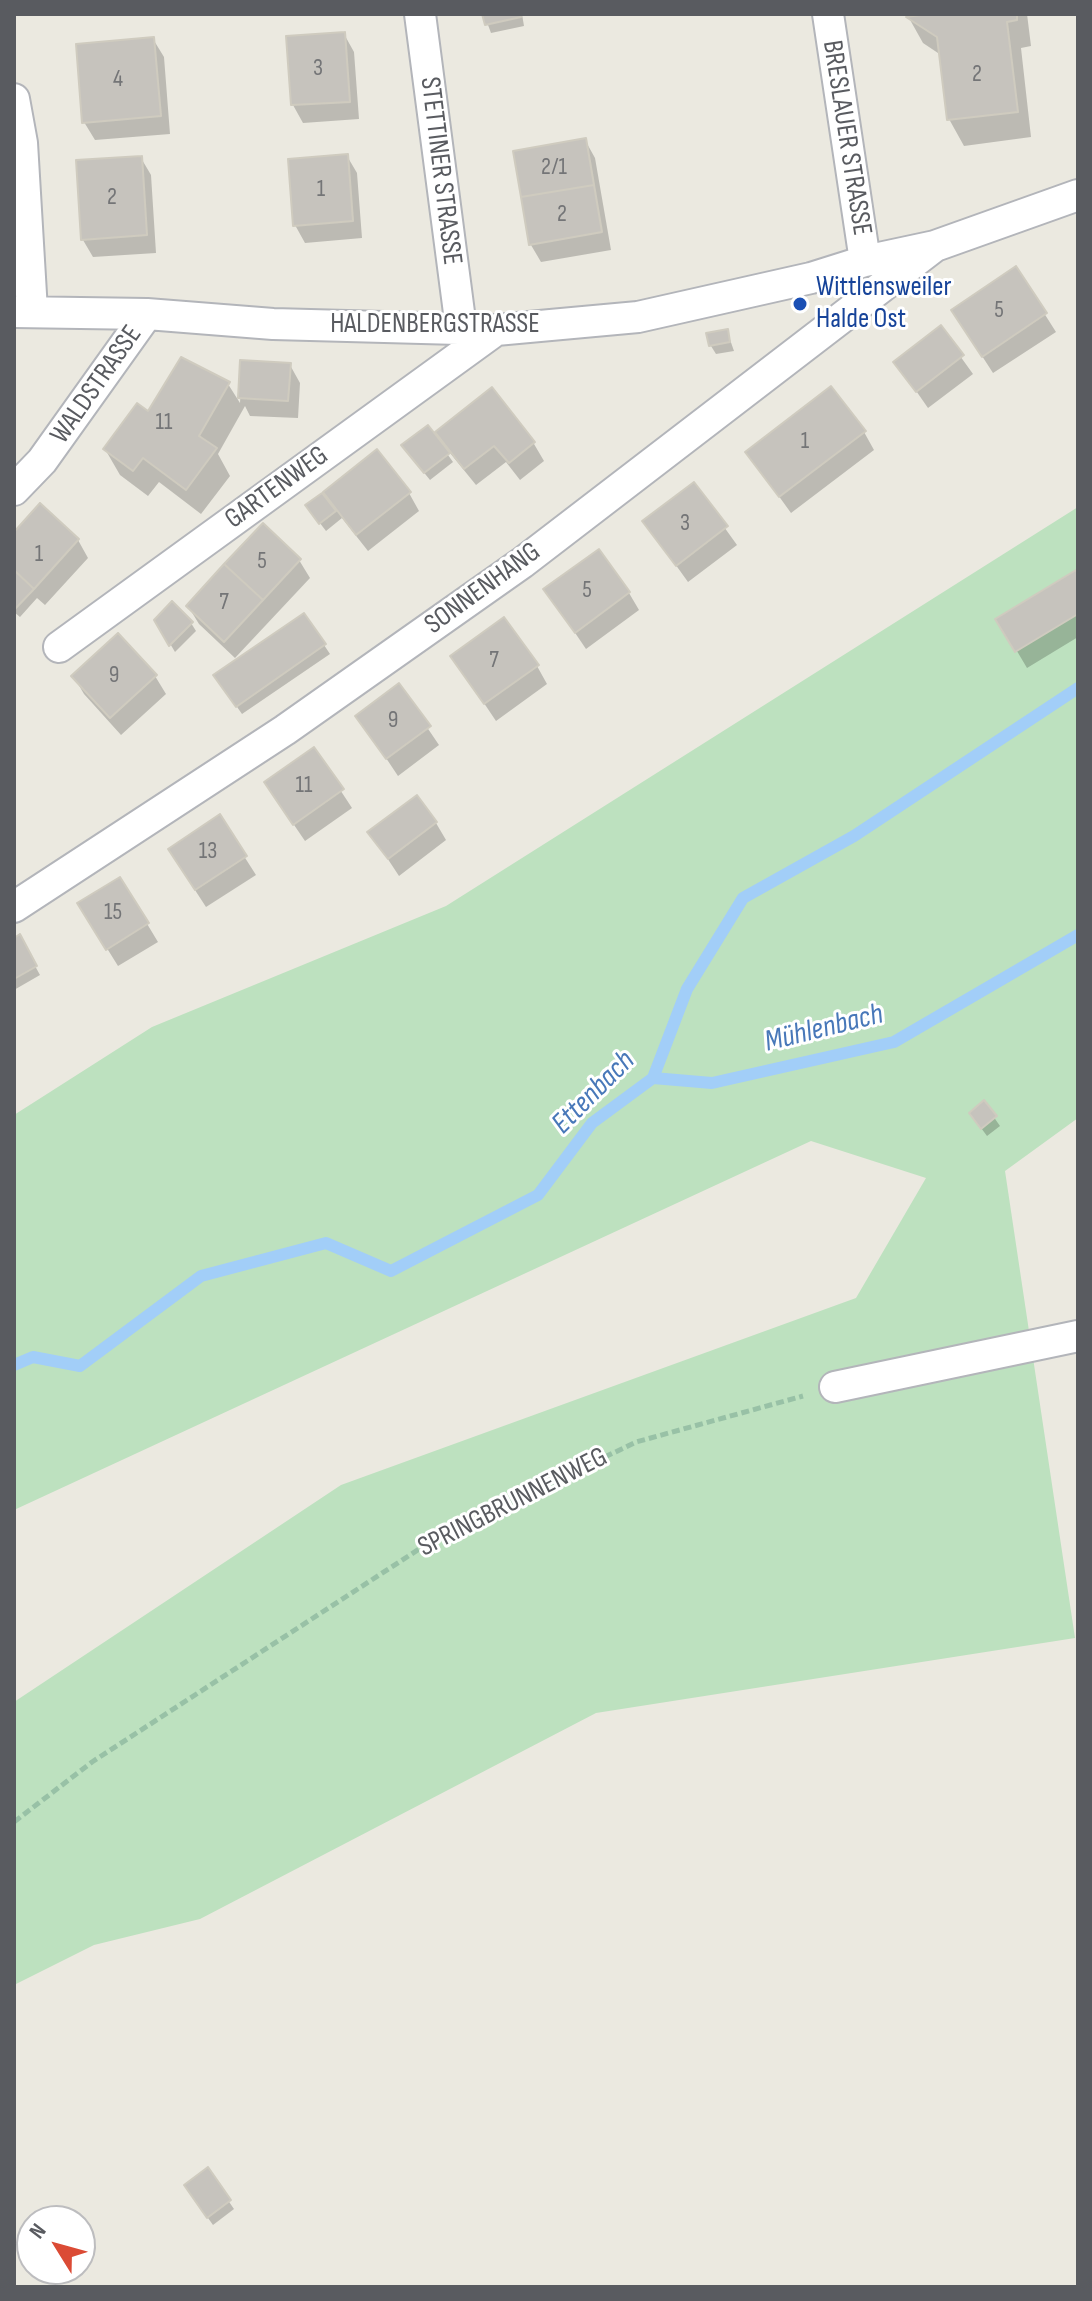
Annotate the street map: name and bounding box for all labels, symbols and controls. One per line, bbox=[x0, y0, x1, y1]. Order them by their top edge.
street label: BRESLAUER STRASSE bbox=[814, 38, 878, 238]
house number: 3 bbox=[313, 55, 323, 83]
house number: 2 bbox=[972, 61, 982, 89]
house number: 4 bbox=[113, 66, 123, 94]
street label: STETTINER STRASSE bbox=[412, 75, 468, 267]
house number: 2/1 bbox=[541, 154, 567, 182]
house number: 1 bbox=[317, 176, 325, 204]
house number: 2 bbox=[107, 184, 117, 212]
house number: 2 bbox=[557, 201, 567, 229]
place label: Wittlensweiler Halde Ost bbox=[816, 271, 952, 337]
marker: Wittlensweiler Halde Ost bbox=[791, 295, 809, 313]
house number: 5 bbox=[994, 297, 1004, 325]
street label: HALDENBERGSTRASSE bbox=[330, 308, 540, 342]
street label: WALDSTRASSE bbox=[44, 319, 150, 451]
house number: 11 bbox=[156, 409, 172, 437]
house number: 1 bbox=[801, 428, 809, 456]
street label: GARTENWEG bbox=[219, 439, 335, 537]
house number: 3 bbox=[680, 510, 690, 538]
street label: SONNENHANG bbox=[419, 536, 547, 642]
house number: 1 bbox=[35, 541, 43, 569]
house number: 5 bbox=[257, 548, 267, 576]
house number: 5 bbox=[582, 577, 592, 605]
house number: 7 bbox=[219, 589, 229, 617]
house number: 7 bbox=[489, 647, 499, 675]
house number: 9 bbox=[109, 662, 119, 690]
house number: 9 bbox=[388, 707, 398, 735]
house number: 11 bbox=[296, 772, 312, 800]
house number: 13 bbox=[199, 838, 217, 866]
house number: 15 bbox=[104, 899, 122, 927]
water label: Mühlenbach bbox=[761, 997, 887, 1061]
water label: Ettenbach bbox=[545, 1044, 643, 1142]
street label: SPRINGBRUNNENWEG bbox=[413, 1441, 613, 1565]
north arrow bbox=[16, 2205, 96, 2285]
text: N bbox=[24, 2219, 52, 2244]

